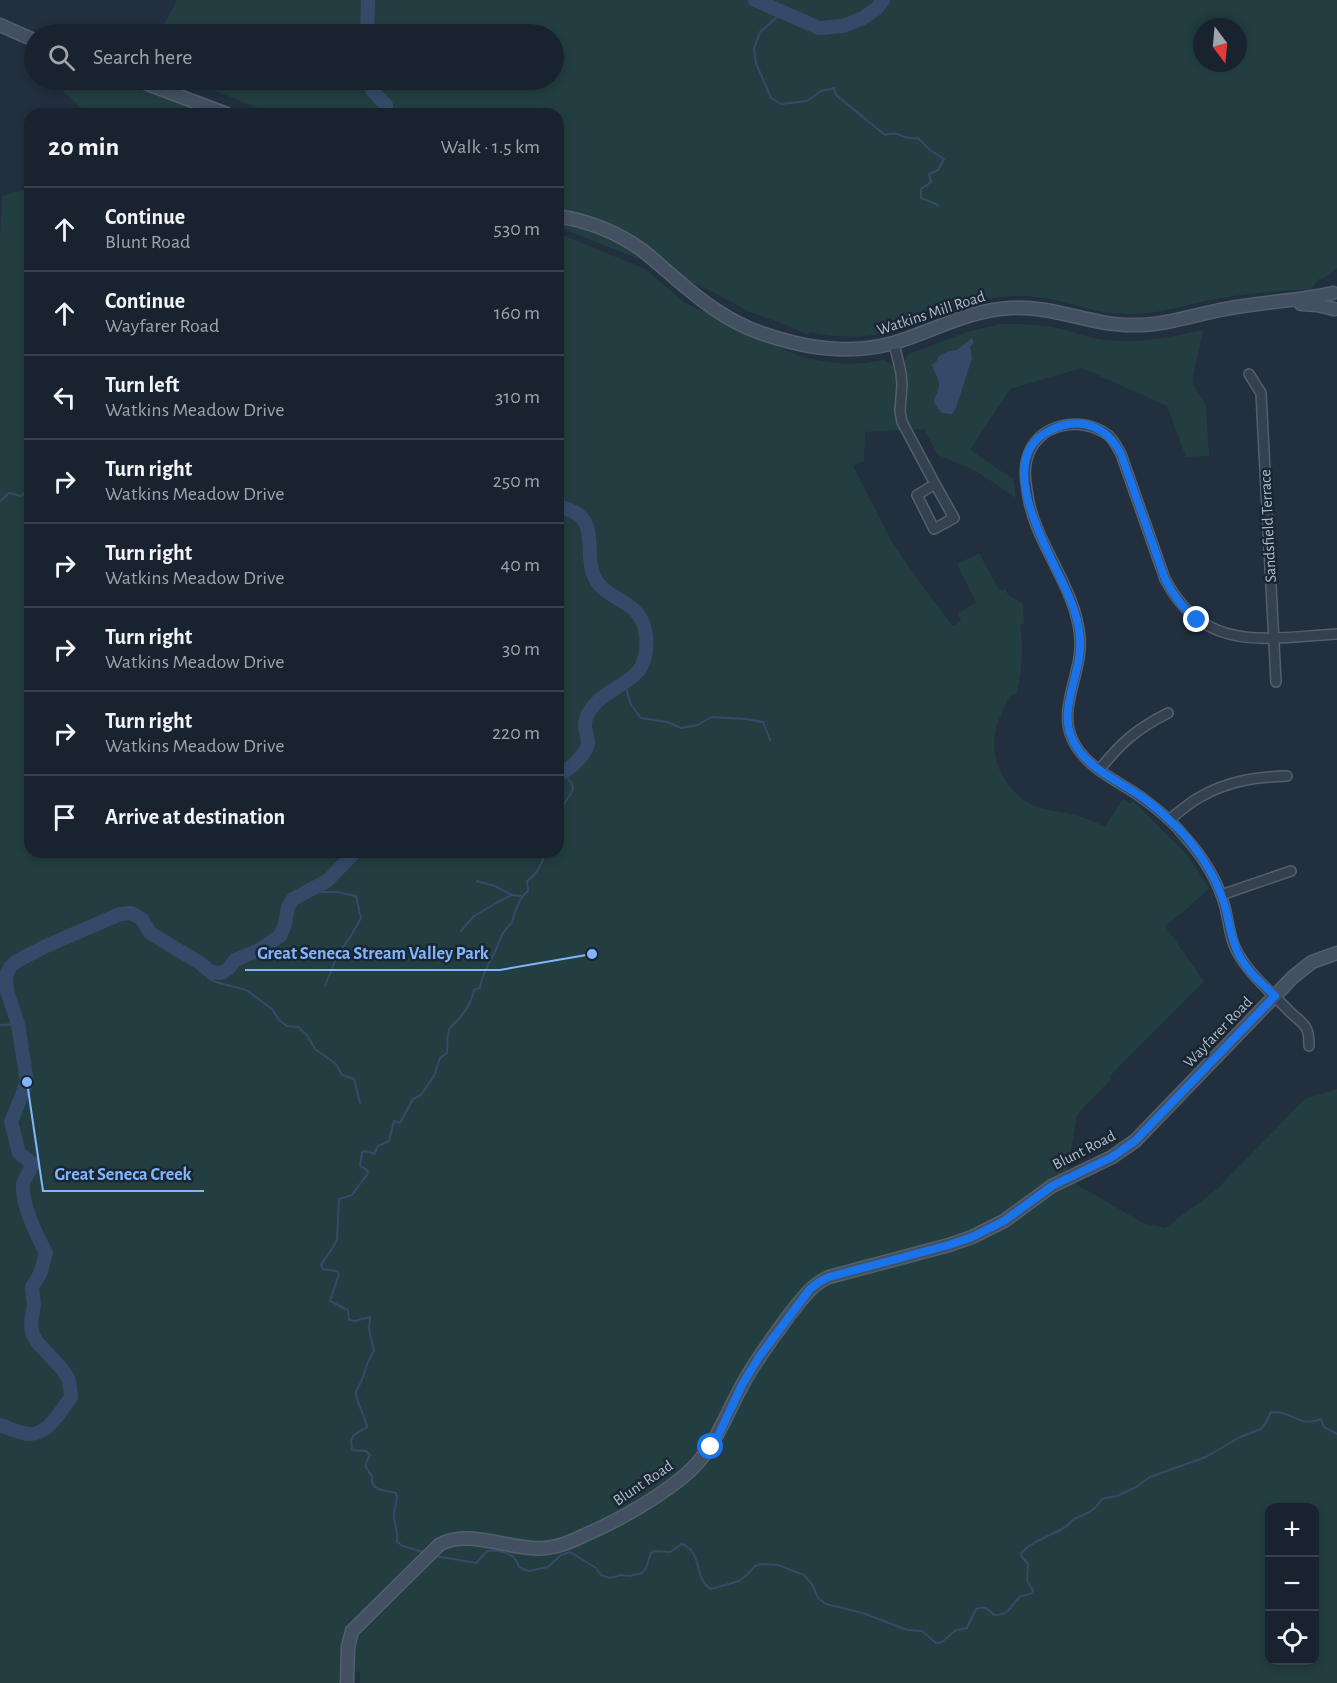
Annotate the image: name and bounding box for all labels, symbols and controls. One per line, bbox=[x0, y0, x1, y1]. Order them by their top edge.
north arrow bbox=[1193, 18, 1247, 72]
search box bbox=[24, 24, 564, 90]
icon: search bbox=[45, 41, 78, 74]
text: Search here bbox=[93, 46, 192, 68]
text: 20 min bbox=[48, 134, 119, 160]
text: Walk · 1.5 km bbox=[441, 137, 540, 157]
text: Continue bbox=[105, 206, 185, 228]
icon: ahead bbox=[48, 213, 81, 246]
text: 530 m bbox=[494, 219, 540, 239]
text: Blunt Road bbox=[105, 232, 190, 252]
street label: Watkins Mill Road bbox=[875, 288, 987, 338]
text: Continue bbox=[105, 290, 185, 312]
icon: ahead bbox=[48, 297, 81, 330]
text: 160 m bbox=[494, 303, 540, 323]
text: Wayfarer Road bbox=[105, 316, 219, 336]
text: Turn left bbox=[105, 374, 179, 396]
icon: left bbox=[48, 381, 81, 414]
text: 310 m bbox=[495, 387, 540, 407]
text: Watkins Meadow Drive bbox=[105, 400, 284, 420]
text: Turn right bbox=[105, 458, 192, 480]
icon: right bbox=[48, 465, 81, 498]
street label: Sandsfield Terrace bbox=[1257, 469, 1279, 583]
text: 250 m bbox=[493, 471, 540, 491]
text: Watkins Meadow Drive bbox=[105, 484, 284, 504]
text: Turn right bbox=[105, 542, 192, 564]
icon: right bbox=[48, 549, 81, 582]
text: 40 m bbox=[501, 555, 540, 575]
text: Watkins Meadow Drive bbox=[105, 568, 284, 588]
route end bbox=[1183, 606, 1209, 632]
text: Turn right bbox=[105, 626, 192, 648]
icon: right bbox=[48, 633, 81, 666]
text: 30 m bbox=[502, 639, 540, 659]
text: Watkins Meadow Drive bbox=[105, 652, 284, 672]
text: Turn right bbox=[105, 710, 192, 732]
icon: right bbox=[48, 717, 81, 750]
text: 220 m bbox=[492, 723, 540, 743]
text: Watkins Meadow Drive bbox=[105, 736, 284, 756]
icon: arrive bbox=[48, 801, 81, 834]
text: Arrive at destination bbox=[105, 806, 285, 828]
callout: Great Seneca Stream Valley Park bbox=[245, 934, 500, 970]
text: Great Seneca Stream Valley Park bbox=[257, 945, 489, 963]
street label: Wayfarer Road bbox=[1180, 994, 1256, 1071]
street label: Blunt Road bbox=[1050, 1127, 1118, 1173]
callout: Great Seneca Creek bbox=[43, 1155, 204, 1191]
text: Great Seneca Creek bbox=[54, 1166, 192, 1184]
route start bbox=[697, 1433, 723, 1459]
street label: Blunt Road bbox=[610, 1457, 676, 1509]
map controls bbox=[1265, 1503, 1319, 1665]
button: + bbox=[1265, 1503, 1319, 1557]
button: − bbox=[1265, 1557, 1319, 1611]
button: locate bbox=[1265, 1611, 1319, 1665]

